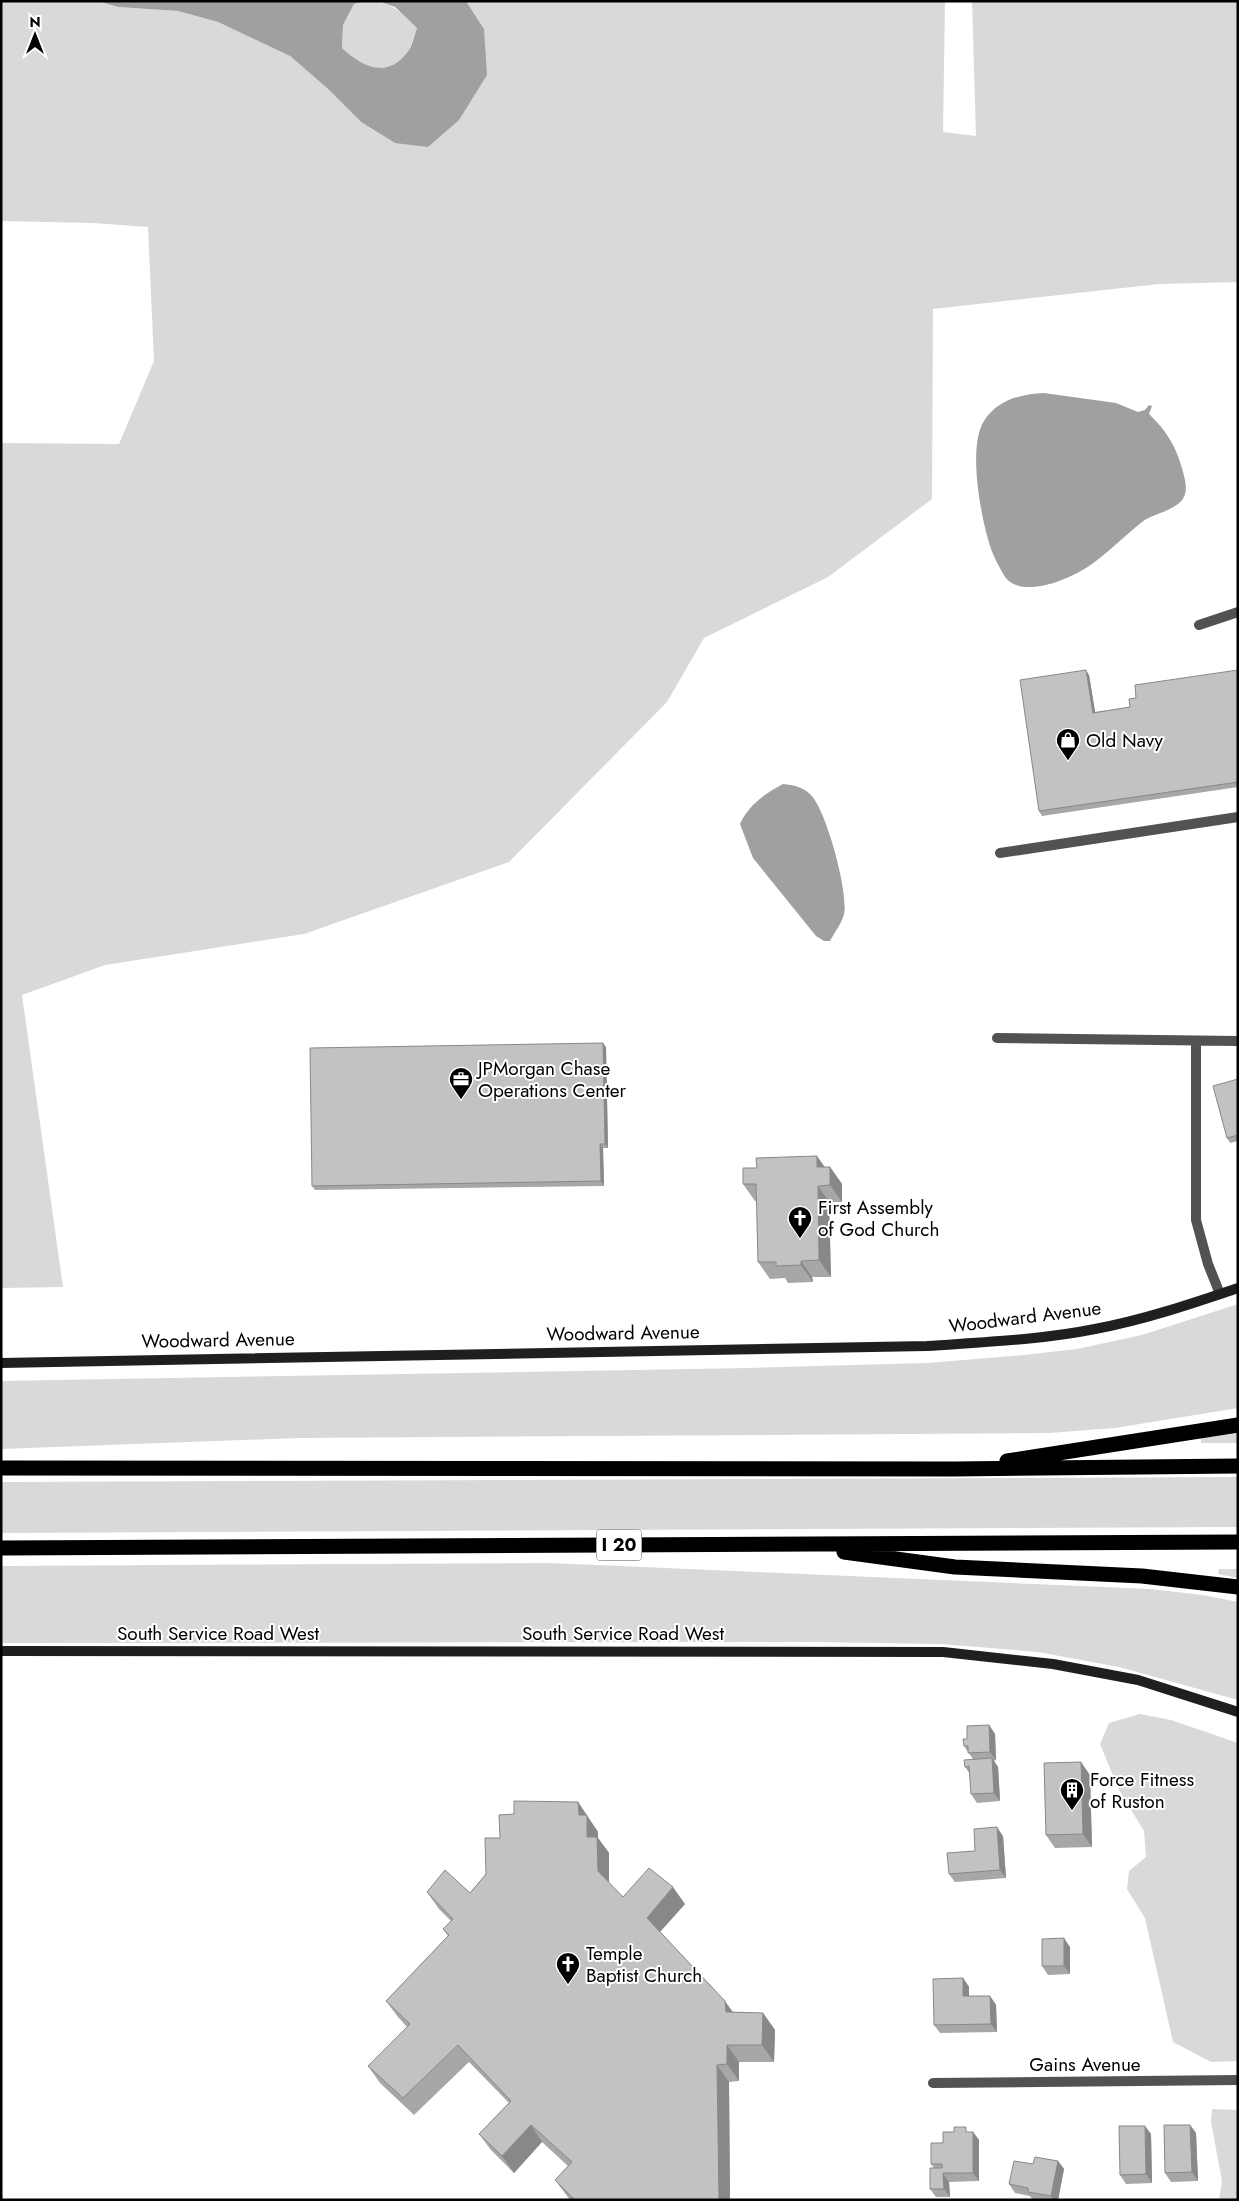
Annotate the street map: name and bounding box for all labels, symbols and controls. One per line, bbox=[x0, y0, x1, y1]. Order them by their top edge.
north arrow bbox=[10, 10, 60, 60]
text: N bbox=[29, 12, 41, 32]
shop icon: Old Navy bbox=[1055, 727, 1081, 761]
place label: Old Navy bbox=[1086, 727, 1164, 754]
place label: JPMorgan Chase Operations Center bbox=[475, 1055, 627, 1104]
office icon: JPMorgan Chase Operations Center bbox=[448, 1066, 474, 1100]
place label: First Assembly of God Church bbox=[818, 1194, 939, 1243]
church icon: First Assembly of God Church bbox=[787, 1205, 813, 1239]
street label: Woodward Avenue bbox=[947, 1294, 1103, 1340]
street label: Woodward Avenue bbox=[546, 1318, 700, 1348]
street label: Woodward Avenue bbox=[141, 1325, 295, 1355]
road number: I 20 bbox=[596, 1530, 642, 1560]
street label: South Service Road West bbox=[117, 1620, 320, 1647]
street label: South Service Road West bbox=[522, 1620, 725, 1647]
place label: Force Fitness of Ruston bbox=[1090, 1766, 1195, 1815]
building icon: Force Fitness of Ruston bbox=[1059, 1777, 1085, 1811]
place label: Temple Baptist Church bbox=[586, 1940, 702, 1989]
church icon: Temple Baptist Church bbox=[555, 1951, 581, 1985]
street label: Gains Avenue bbox=[1029, 2051, 1141, 2078]

